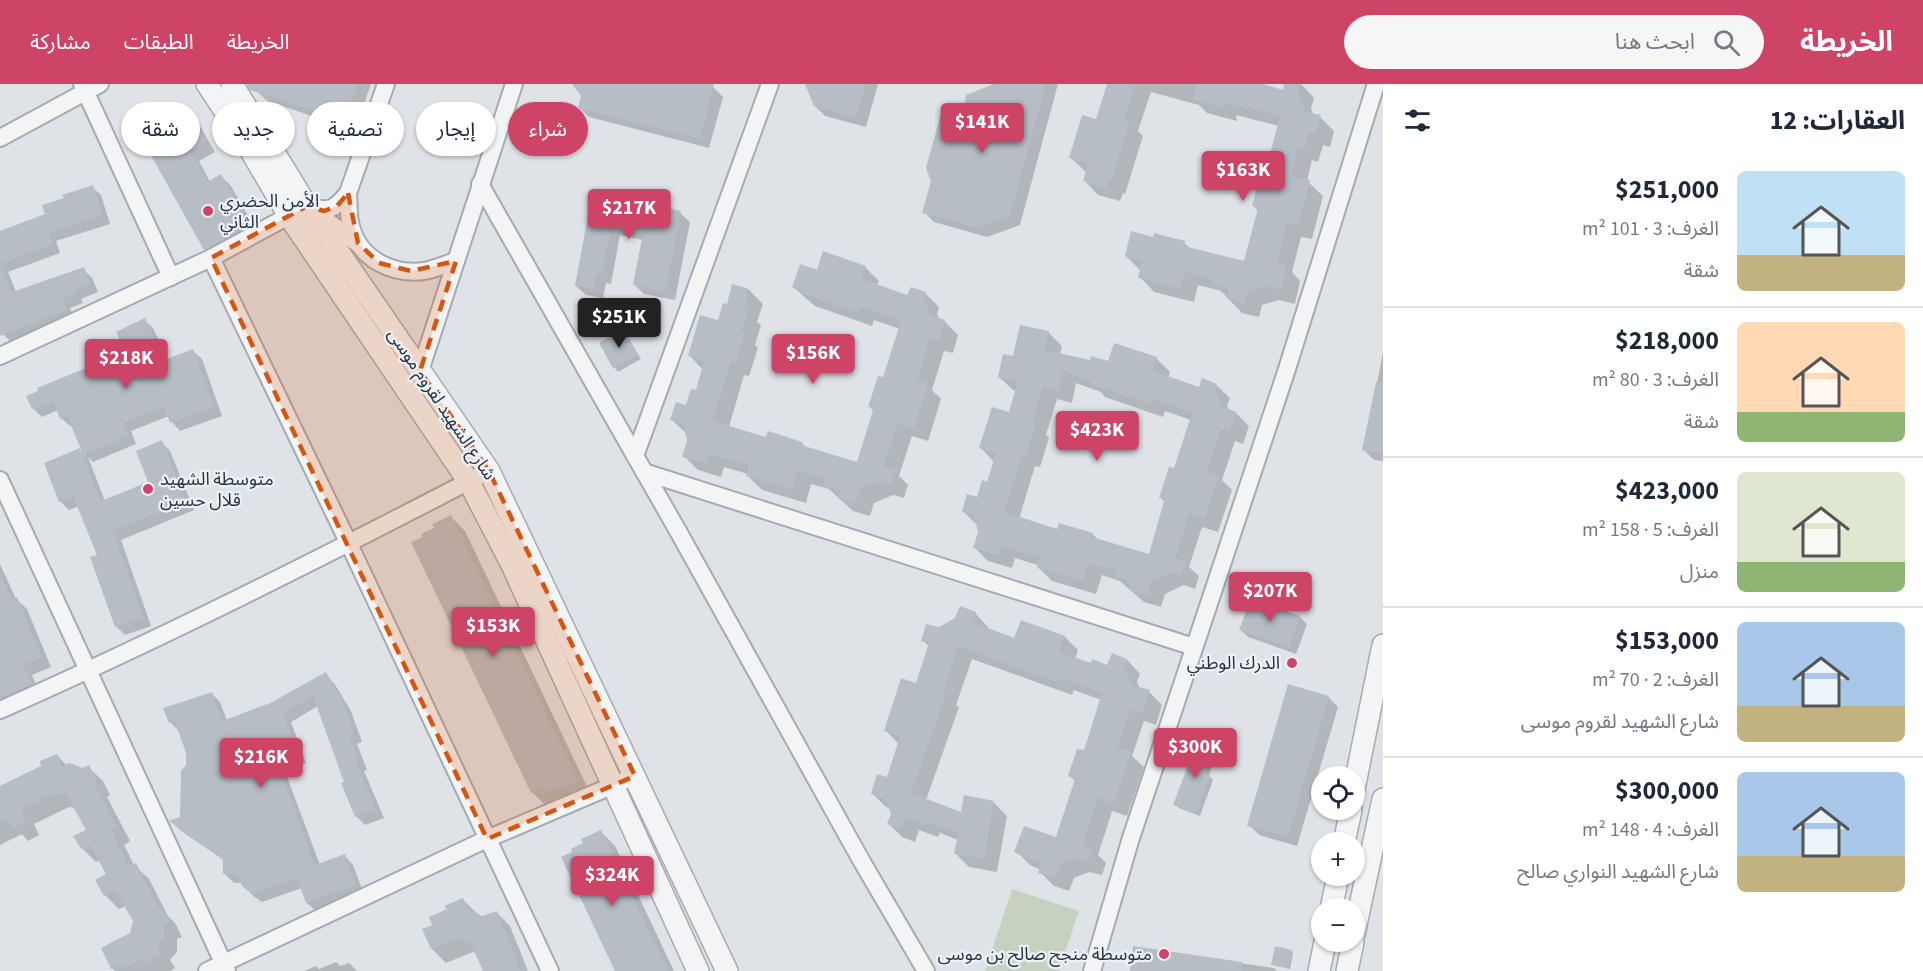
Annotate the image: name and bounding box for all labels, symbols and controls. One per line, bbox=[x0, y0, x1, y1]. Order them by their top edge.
search box bbox=[1344, 15, 1764, 69]
text: الخريطة bbox=[1800, 22, 1893, 62]
text: ابحث هنا bbox=[1615, 26, 1695, 58]
icon: search bbox=[1710, 26, 1743, 59]
text: مشاركة bbox=[30, 27, 91, 57]
text: الطبقات bbox=[124, 27, 194, 57]
text: الخريطة bbox=[227, 27, 290, 57]
chip: شقة bbox=[121, 102, 200, 156]
chip: جديد bbox=[212, 102, 295, 156]
chip: تصفية bbox=[307, 102, 404, 156]
chip: إيجار bbox=[416, 102, 496, 156]
chip: شراء bbox=[508, 102, 588, 156]
text: العقارات: 12 bbox=[1770, 102, 1905, 139]
pin: $141K bbox=[940, 103, 1024, 154]
icon: filters bbox=[1401, 104, 1434, 137]
text: $141K bbox=[955, 108, 1009, 136]
pin: $163K bbox=[1201, 151, 1285, 202]
text: $163K bbox=[1216, 156, 1270, 184]
text: $251,000 bbox=[1615, 171, 1719, 208]
place label: الأمن الحضري الثاني bbox=[220, 189, 319, 235]
pin: $217K bbox=[587, 189, 671, 240]
text: $217K bbox=[602, 194, 656, 222]
icon: home bbox=[1785, 195, 1857, 267]
marker: الأمن الحضري الثاني bbox=[201, 204, 215, 218]
text: الغرف: 3 · 101 m² bbox=[1582, 215, 1719, 243]
text: شقة bbox=[1684, 257, 1719, 285]
pin: $251K bbox=[577, 298, 661, 349]
text: $251K bbox=[592, 303, 646, 331]
text: $218,000 bbox=[1615, 322, 1719, 359]
street label: شارع الشهيد لقروم موسى bbox=[381, 323, 502, 486]
pin: $156K bbox=[771, 334, 855, 385]
pin: $218K bbox=[84, 339, 168, 390]
text: $156K bbox=[786, 339, 840, 367]
text: $218K bbox=[99, 344, 153, 372]
icon: home bbox=[1785, 346, 1857, 418]
text: الغرف: 3 · 80 m² bbox=[1592, 366, 1719, 394]
text: شقة bbox=[1684, 408, 1719, 436]
pin: $423K bbox=[1055, 411, 1139, 462]
text: $423K bbox=[1070, 416, 1124, 444]
place label: متوسطة الشهيد قلال حسين bbox=[160, 467, 274, 513]
text: $423,000 bbox=[1615, 472, 1719, 509]
marker: متوسطة الشهيد قلال حسين bbox=[141, 482, 155, 496]
icon: home bbox=[1785, 496, 1857, 568]
text: الغرف: 5 · 158 m² bbox=[1582, 516, 1719, 544]
text: منزل bbox=[1680, 558, 1719, 586]
pin: $207K bbox=[1228, 572, 1312, 623]
text: $207K bbox=[1243, 577, 1297, 605]
pin: $153K bbox=[451, 607, 535, 658]
text: $153K bbox=[466, 612, 520, 640]
text: $153,000 bbox=[1615, 622, 1719, 659]
icon: home bbox=[1785, 646, 1857, 718]
place label: الدرك الوطني bbox=[1187, 651, 1280, 676]
marker: الدرك الوطني bbox=[1285, 656, 1299, 670]
text: الغرف: 2 · 70 m² bbox=[1592, 666, 1719, 694]
text: شارع الشهيد لقروم موسى bbox=[1521, 708, 1719, 736]
pin: $300K bbox=[1153, 728, 1237, 779]
text: $300K bbox=[1168, 733, 1222, 761]
pin: $216K bbox=[219, 738, 303, 789]
text: $216K bbox=[234, 743, 288, 771]
map controls bbox=[1311, 766, 1365, 952]
button: locate bbox=[1311, 766, 1365, 820]
text: $300,000 bbox=[1615, 772, 1719, 809]
icon: home bbox=[1785, 796, 1857, 868]
text: الغرف: 4 · 148 m² bbox=[1582, 816, 1719, 844]
button: + bbox=[1311, 832, 1365, 886]
pin: $324K bbox=[570, 856, 654, 907]
text: شارع الشهيد النواري صالح bbox=[1517, 858, 1719, 886]
text: $324K bbox=[585, 861, 639, 889]
button: − bbox=[1311, 898, 1365, 952]
place label: متوسطة منجح صالح بن موسى bbox=[937, 942, 1152, 967]
marker: متوسطة منجح صالح بن موسى bbox=[1157, 947, 1171, 961]

